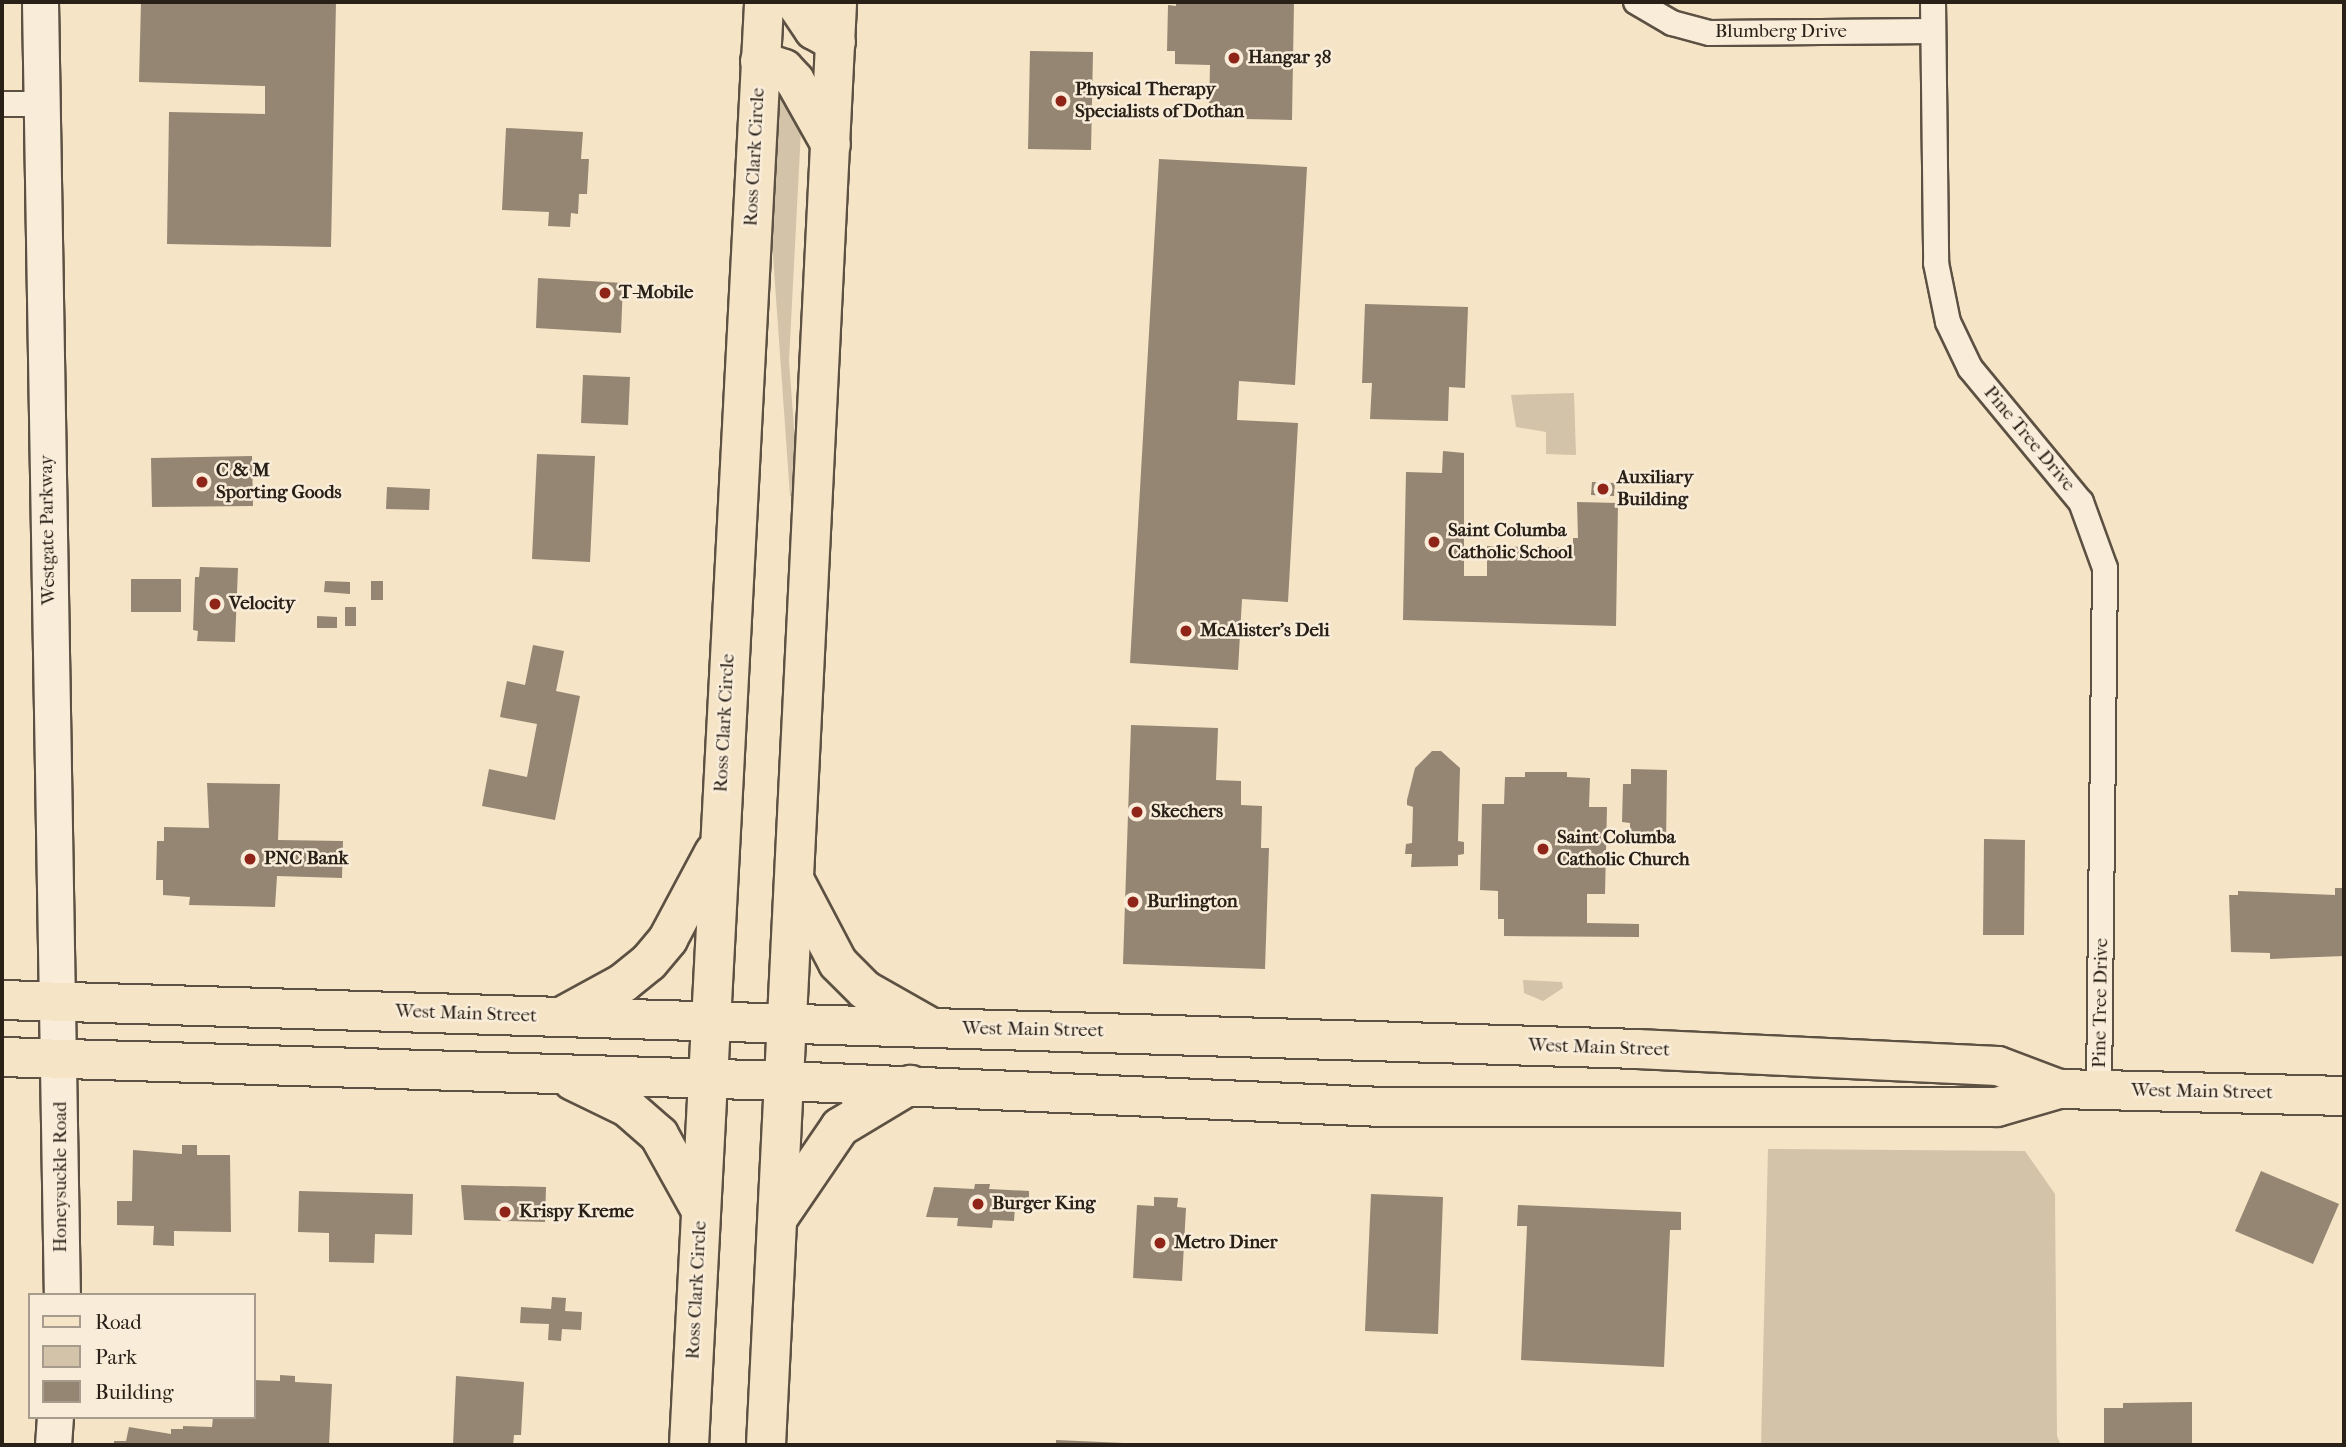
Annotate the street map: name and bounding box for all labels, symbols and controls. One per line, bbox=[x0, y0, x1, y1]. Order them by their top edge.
street label: Blumberg Drive bbox=[1715, 21, 1847, 43]
place label: Hangar 38 bbox=[1248, 47, 1331, 69]
marker: Hangar 38 bbox=[1226, 50, 1242, 66]
place label: Physical Therapy Specialists of Dothan bbox=[1075, 79, 1244, 123]
street label: Ross Clark Circle bbox=[740, 87, 770, 227]
marker: Physical Therapy Specialists of Dothan bbox=[1053, 93, 1069, 109]
place label: T-Mobile bbox=[619, 282, 693, 304]
marker: T-Mobile bbox=[597, 285, 613, 301]
street label: Pine Tree Drive bbox=[1978, 382, 2080, 496]
street label: Westgate Parkway bbox=[35, 455, 61, 605]
place label: C & M Sporting Goods bbox=[216, 460, 342, 504]
place label: Auxiliary Building bbox=[1617, 467, 1693, 511]
marker: C & M Sporting Goods bbox=[194, 474, 210, 490]
marker: Auxiliary Building bbox=[1595, 481, 1611, 497]
place label: Saint Columba Catholic School bbox=[1448, 520, 1573, 564]
marker: Saint Columba Catholic School bbox=[1426, 534, 1442, 550]
place label: Velocity bbox=[229, 593, 295, 615]
marker: Velocity bbox=[207, 596, 223, 612]
place label: McAlister's Deli bbox=[1200, 620, 1330, 642]
marker: McAlister's Deli bbox=[1178, 623, 1194, 639]
street label: Ross Clark Circle bbox=[710, 653, 740, 793]
place label: Skechers bbox=[1151, 801, 1223, 823]
marker: Skechers bbox=[1129, 804, 1145, 820]
place label: Saint Columba Catholic Church bbox=[1557, 827, 1690, 871]
marker: Saint Columba Catholic Church bbox=[1535, 841, 1551, 857]
place label: PNC Bank bbox=[264, 848, 348, 870]
marker: PNC Bank bbox=[242, 851, 258, 867]
place label: Burlington bbox=[1147, 891, 1238, 913]
marker: Burlington bbox=[1125, 894, 1141, 910]
street label: Pine Tree Drive bbox=[2088, 938, 2114, 1068]
street label: West Main Street bbox=[395, 1000, 537, 1028]
street label: West Main Street bbox=[962, 1017, 1104, 1043]
street label: West Main Street bbox=[1528, 1034, 1670, 1062]
street label: West Main Street bbox=[2131, 1079, 2273, 1105]
street label: Honeysuckle Road bbox=[50, 1101, 72, 1253]
place label: Burger King bbox=[992, 1193, 1095, 1215]
marker: Burger King bbox=[970, 1196, 986, 1212]
place label: Krispy Kreme bbox=[519, 1201, 634, 1223]
marker: Krispy Kreme bbox=[497, 1204, 513, 1220]
street label: Ross Clark Circle bbox=[682, 1220, 712, 1360]
place label: Metro Diner bbox=[1174, 1232, 1278, 1254]
marker: Metro Diner bbox=[1152, 1235, 1168, 1251]
legend bbox=[28, 1293, 256, 1419]
text: Road bbox=[95, 1310, 142, 1334]
text: Park bbox=[95, 1345, 137, 1369]
text: Building bbox=[95, 1380, 173, 1404]

